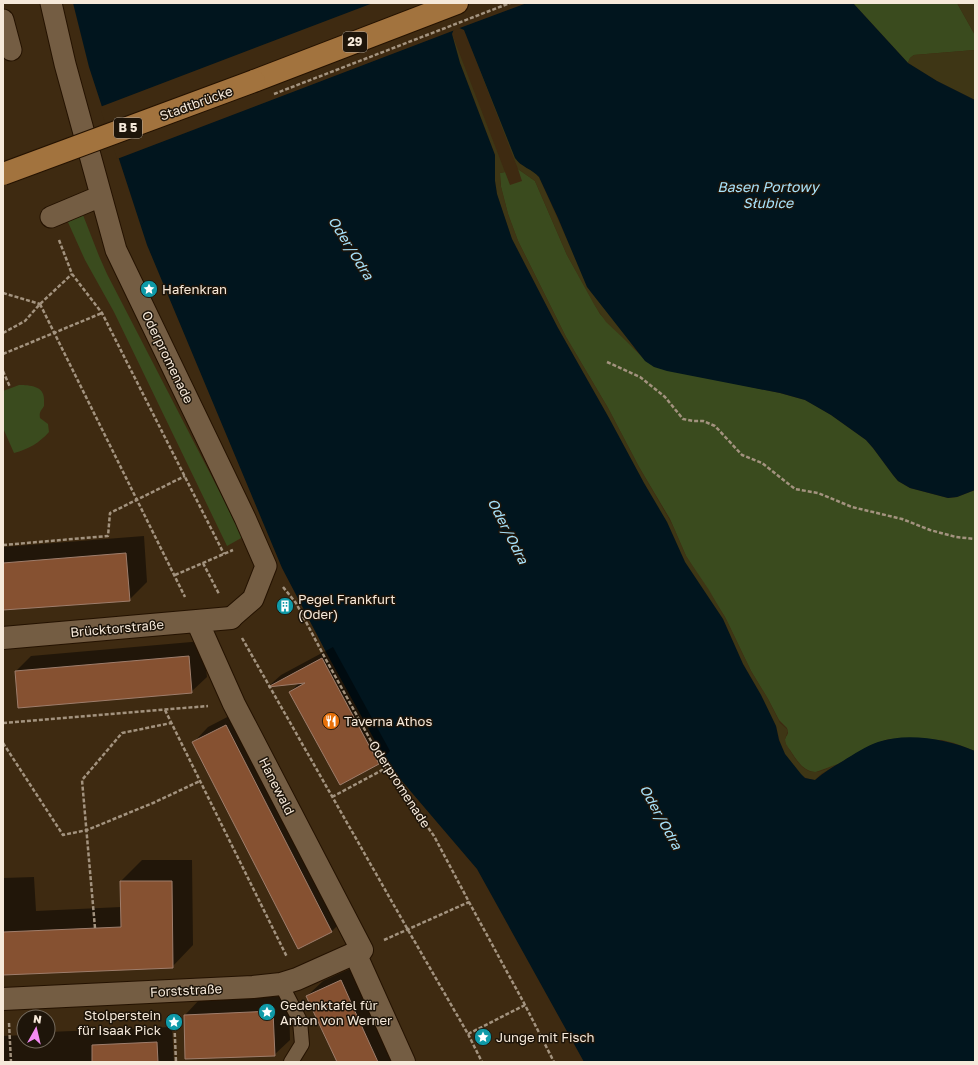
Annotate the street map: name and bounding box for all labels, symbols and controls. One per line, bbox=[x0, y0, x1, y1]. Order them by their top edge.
road number: 29 bbox=[343, 32, 367, 52]
street label: Stadtbrücke bbox=[157, 82, 235, 124]
road number: B 5 bbox=[114, 118, 142, 138]
water label: Basen Portowy Słubice bbox=[717, 178, 821, 211]
water label: Oder/Odra bbox=[325, 213, 378, 283]
place icon: Hafenkran bbox=[139, 279, 159, 299]
place label: Hafenkran bbox=[162, 281, 227, 297]
street label: Oderpromenade bbox=[139, 308, 197, 406]
water label: Oder/Odra bbox=[485, 495, 533, 567]
place label: Pegel Frankfurt (Oder) bbox=[298, 591, 395, 622]
building icon: Pegel Frankfurt (Oder) bbox=[275, 596, 295, 616]
street label: Brücktorstraße bbox=[70, 616, 164, 640]
restaurant icon: Taverna Athos bbox=[321, 711, 341, 731]
place label: Taverna Athos bbox=[344, 713, 432, 729]
street label: Oderpromenade bbox=[366, 737, 434, 831]
street label: Hanewald bbox=[256, 755, 298, 817]
water label: Oder/Odra bbox=[637, 781, 687, 853]
street label: Forststraße bbox=[150, 980, 222, 1000]
place label: Gedenktafel für Anton von Werner bbox=[280, 997, 392, 1028]
place icon: Gedenktafel für Anton von Werner bbox=[257, 1002, 277, 1022]
place label: Stolperstein für Isaak Pick bbox=[77, 1007, 162, 1038]
north arrow bbox=[16, 1009, 56, 1049]
text: N bbox=[32, 1012, 43, 1026]
place icon: Stolperstein für Isaak Pick bbox=[164, 1012, 184, 1032]
place icon: Junge mit Fisch bbox=[473, 1027, 493, 1047]
place label: Junge mit Fisch bbox=[496, 1029, 595, 1045]

